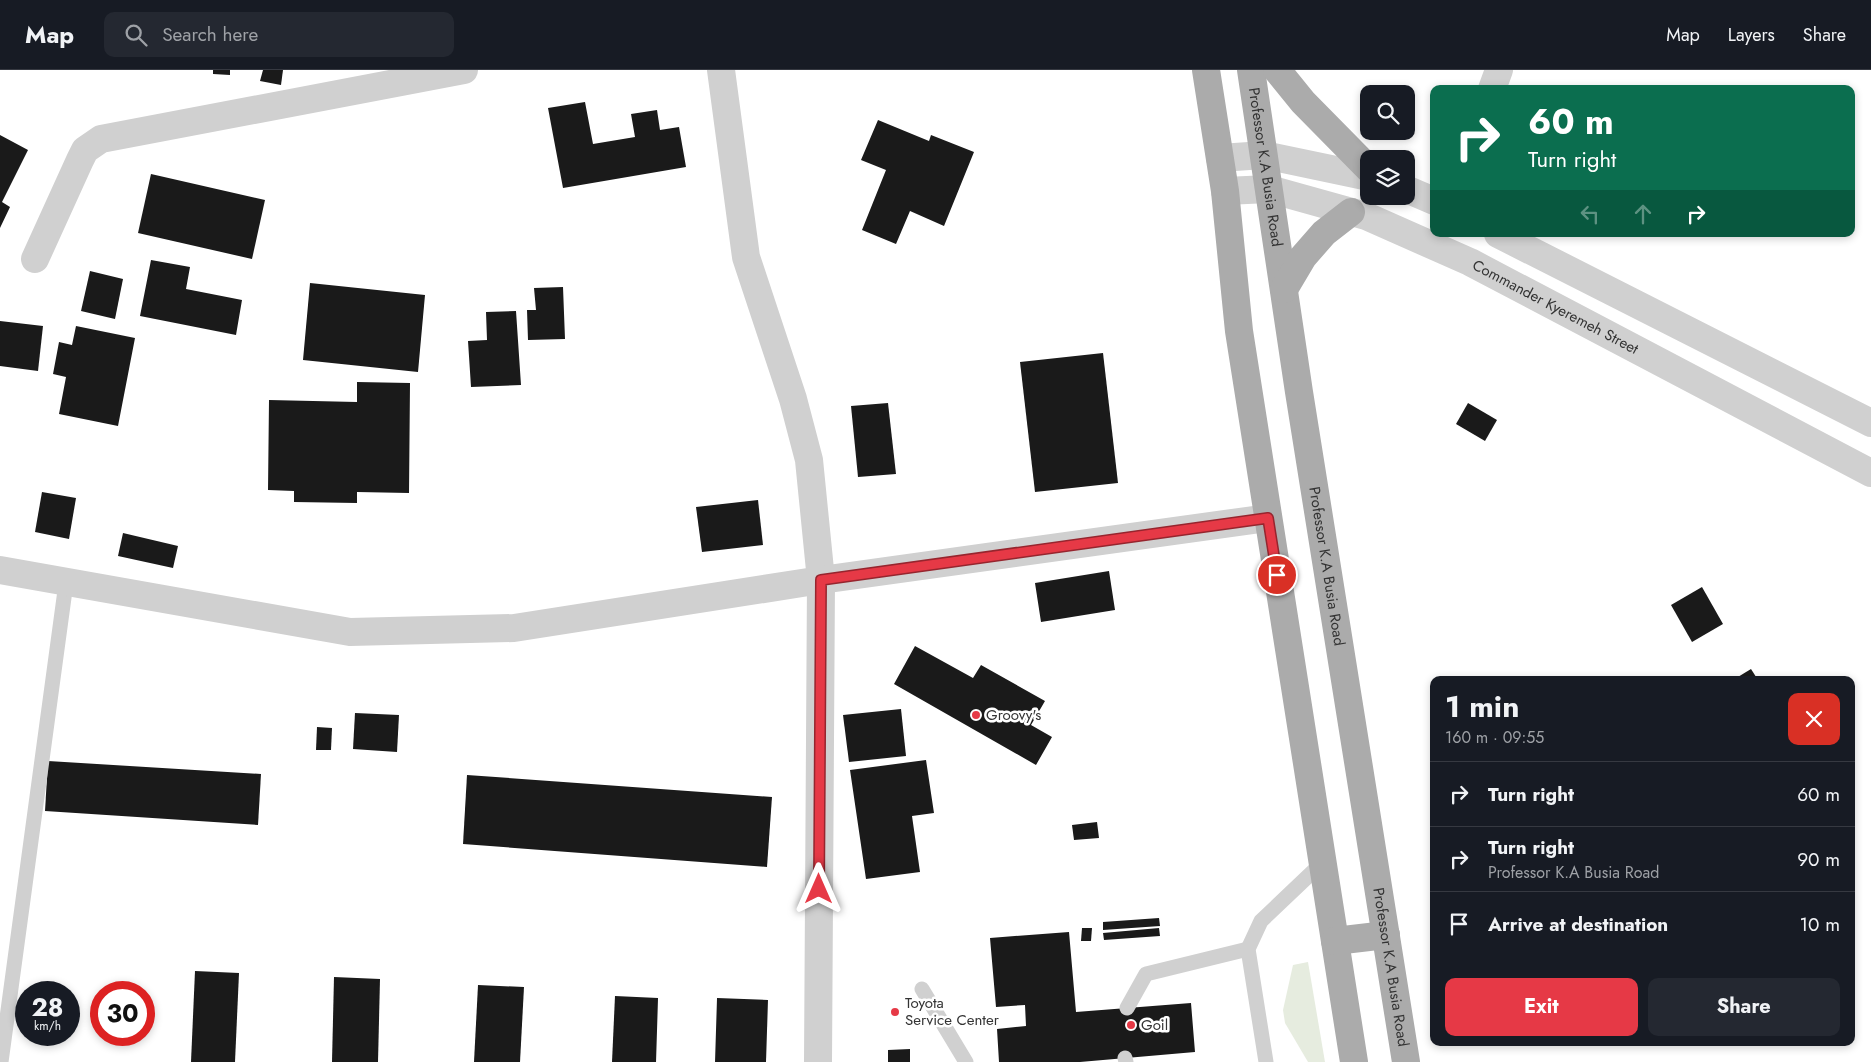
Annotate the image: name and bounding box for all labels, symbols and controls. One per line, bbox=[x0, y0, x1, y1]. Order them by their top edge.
search box bbox=[104, 12, 454, 57]
text: Map bbox=[25, 17, 74, 52]
icon: search bbox=[122, 21, 150, 49]
text: Search here bbox=[162, 21, 258, 48]
text: Map bbox=[1666, 22, 1700, 48]
text: Layers bbox=[1728, 22, 1775, 48]
text: Share bbox=[1803, 22, 1846, 48]
map controls bbox=[1360, 85, 1415, 205]
button: search bbox=[1360, 85, 1415, 140]
street label: Professor K.A Busia Road bbox=[1243, 86, 1288, 248]
text: 60 m bbox=[1528, 97, 1614, 147]
icon: right bbox=[1445, 105, 1510, 170]
text: Turn right bbox=[1528, 143, 1616, 175]
button: layers bbox=[1360, 150, 1415, 205]
icon: left bbox=[1576, 200, 1604, 228]
icon: ahead bbox=[1629, 200, 1657, 228]
icon: right bbox=[1682, 200, 1710, 228]
street label: Commander Kyeremeh Street bbox=[1468, 254, 1643, 360]
street label: Professor K.A Busia Road bbox=[1303, 485, 1350, 647]
pin bbox=[1256, 554, 1298, 596]
icon: arrive bbox=[1263, 561, 1291, 589]
text: 1 min bbox=[1445, 685, 1519, 728]
button: close bbox=[1788, 693, 1840, 745]
place label: Groovy's bbox=[986, 704, 1041, 726]
marker: Groovy's bbox=[970, 709, 982, 721]
text: 160 m · 09:55 bbox=[1445, 726, 1544, 749]
icon: right bbox=[1445, 780, 1473, 808]
text: Turn right bbox=[1488, 781, 1574, 808]
text: 60 m bbox=[1797, 781, 1840, 808]
text: Turn right bbox=[1488, 834, 1574, 861]
icon: right bbox=[1445, 845, 1473, 873]
text: 90 m bbox=[1797, 846, 1840, 873]
text: Professor K.A Busia Road bbox=[1488, 861, 1659, 884]
position arrow bbox=[792, 862, 844, 914]
street label: Professor K.A Busia Road bbox=[1367, 886, 1414, 1048]
icon: arrive bbox=[1445, 910, 1473, 938]
text: Arrive at destination bbox=[1488, 911, 1668, 938]
text: 10 m bbox=[1800, 911, 1840, 938]
button: Exit bbox=[1445, 978, 1638, 1036]
button: Share bbox=[1648, 978, 1840, 1036]
speed limit sign: 30 bbox=[90, 981, 155, 1046]
text: 28 bbox=[31, 989, 64, 1025]
place label: Toyota Service Center bbox=[905, 992, 1000, 1031]
marker: Toyota Service Center bbox=[889, 1006, 901, 1018]
place label: Goil bbox=[1141, 1014, 1168, 1036]
text: km/h bbox=[34, 1017, 61, 1035]
marker: Goil bbox=[1125, 1019, 1137, 1031]

